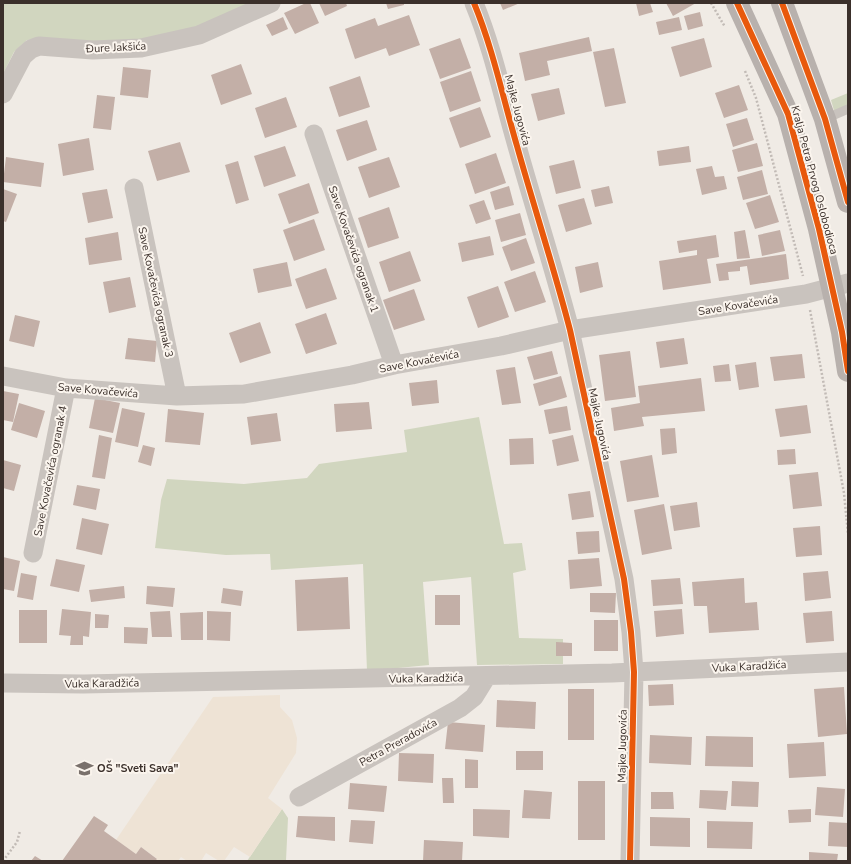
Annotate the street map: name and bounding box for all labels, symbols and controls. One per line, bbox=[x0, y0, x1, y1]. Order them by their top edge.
street label: Đure Jakšića bbox=[84, 38, 147, 57]
street label: Majke Jugovića bbox=[501, 73, 534, 148]
street label: Kralja Petra Prvog Oslobodioca bbox=[787, 104, 842, 256]
street label: Save Kovačevića ogranak 1 bbox=[325, 184, 382, 314]
street label: Save Kovačevića ogranak 3 bbox=[134, 226, 177, 359]
street label: Save Kovačevića bbox=[697, 292, 779, 319]
street label: Save Kovačevića bbox=[378, 346, 460, 377]
street label: Save Kovačevića bbox=[57, 380, 139, 402]
street label: Majke Jugovića bbox=[585, 387, 614, 462]
street label: Save Kovačevića ogranak 4 bbox=[30, 404, 71, 538]
street label: Vuka Karadžića bbox=[710, 657, 787, 676]
street label: Vuka Karadžića bbox=[388, 670, 464, 687]
street label: Vuka Karadžića bbox=[64, 675, 140, 692]
street label: Majke Jugovića bbox=[614, 709, 631, 783]
street label: Petra Preradovića bbox=[357, 715, 440, 770]
school or university icon: OŠ "Sveti Sava" bbox=[74, 758, 94, 778]
place label: OŠ "Sveti Sava" bbox=[97, 760, 179, 776]

